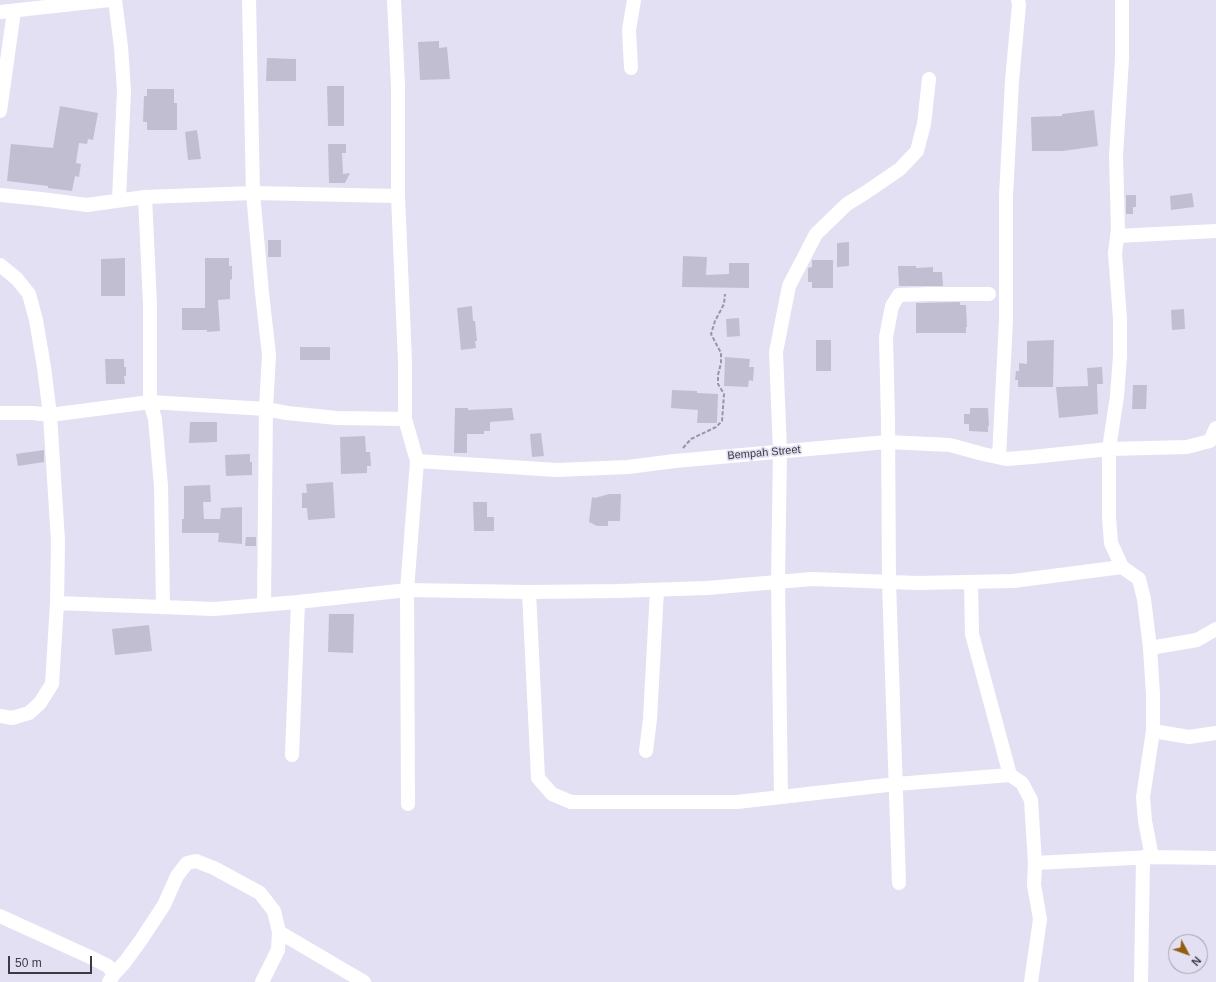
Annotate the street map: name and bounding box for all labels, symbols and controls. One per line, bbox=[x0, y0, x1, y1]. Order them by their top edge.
street label: Bempah Street bbox=[727, 443, 801, 463]
north arrow bbox=[1168, 934, 1208, 974]
scale bar bbox=[10, 948, 94, 974]
text: N bbox=[1189, 954, 1203, 968]
text: 50 m bbox=[15, 956, 42, 970]

